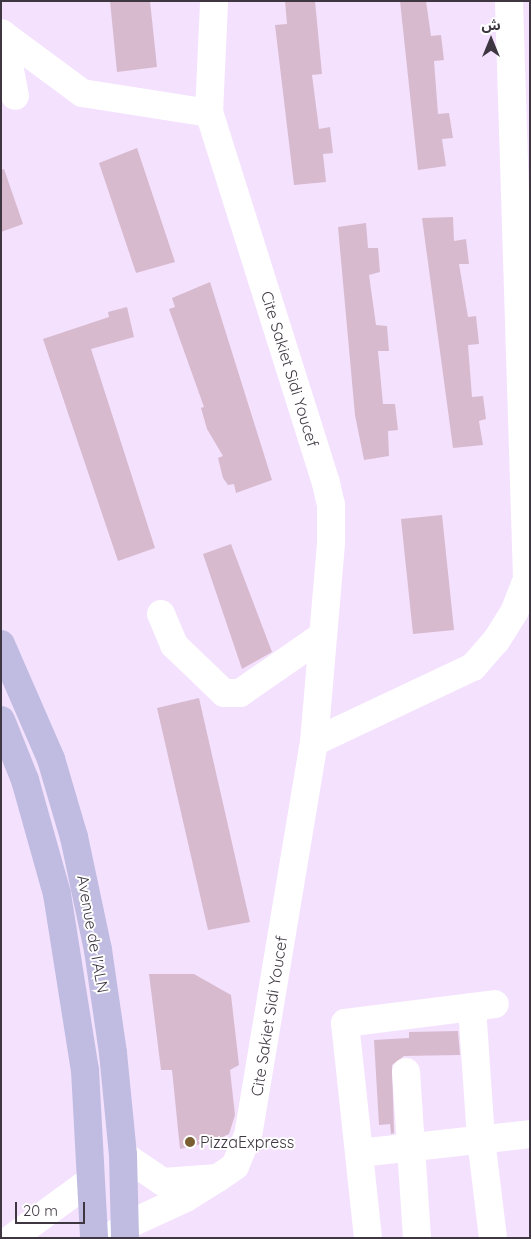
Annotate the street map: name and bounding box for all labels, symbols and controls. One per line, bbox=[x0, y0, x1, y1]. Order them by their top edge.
north arrow bbox=[466, 15, 516, 65]
text: ش bbox=[481, 16, 501, 34]
street label: Cite Sakiet Sidi Youcef bbox=[257, 289, 323, 449]
street label: Avenue de l'ALN bbox=[73, 874, 113, 994]
street label: Cite Sakiet Sidi Youcef bbox=[247, 934, 291, 1098]
place label: PizzaExpress bbox=[200, 1132, 294, 1152]
marker: PizzaExpress bbox=[184, 1136, 196, 1148]
scale bar bbox=[18, 1192, 88, 1224]
text: 20 m bbox=[23, 1201, 58, 1220]

